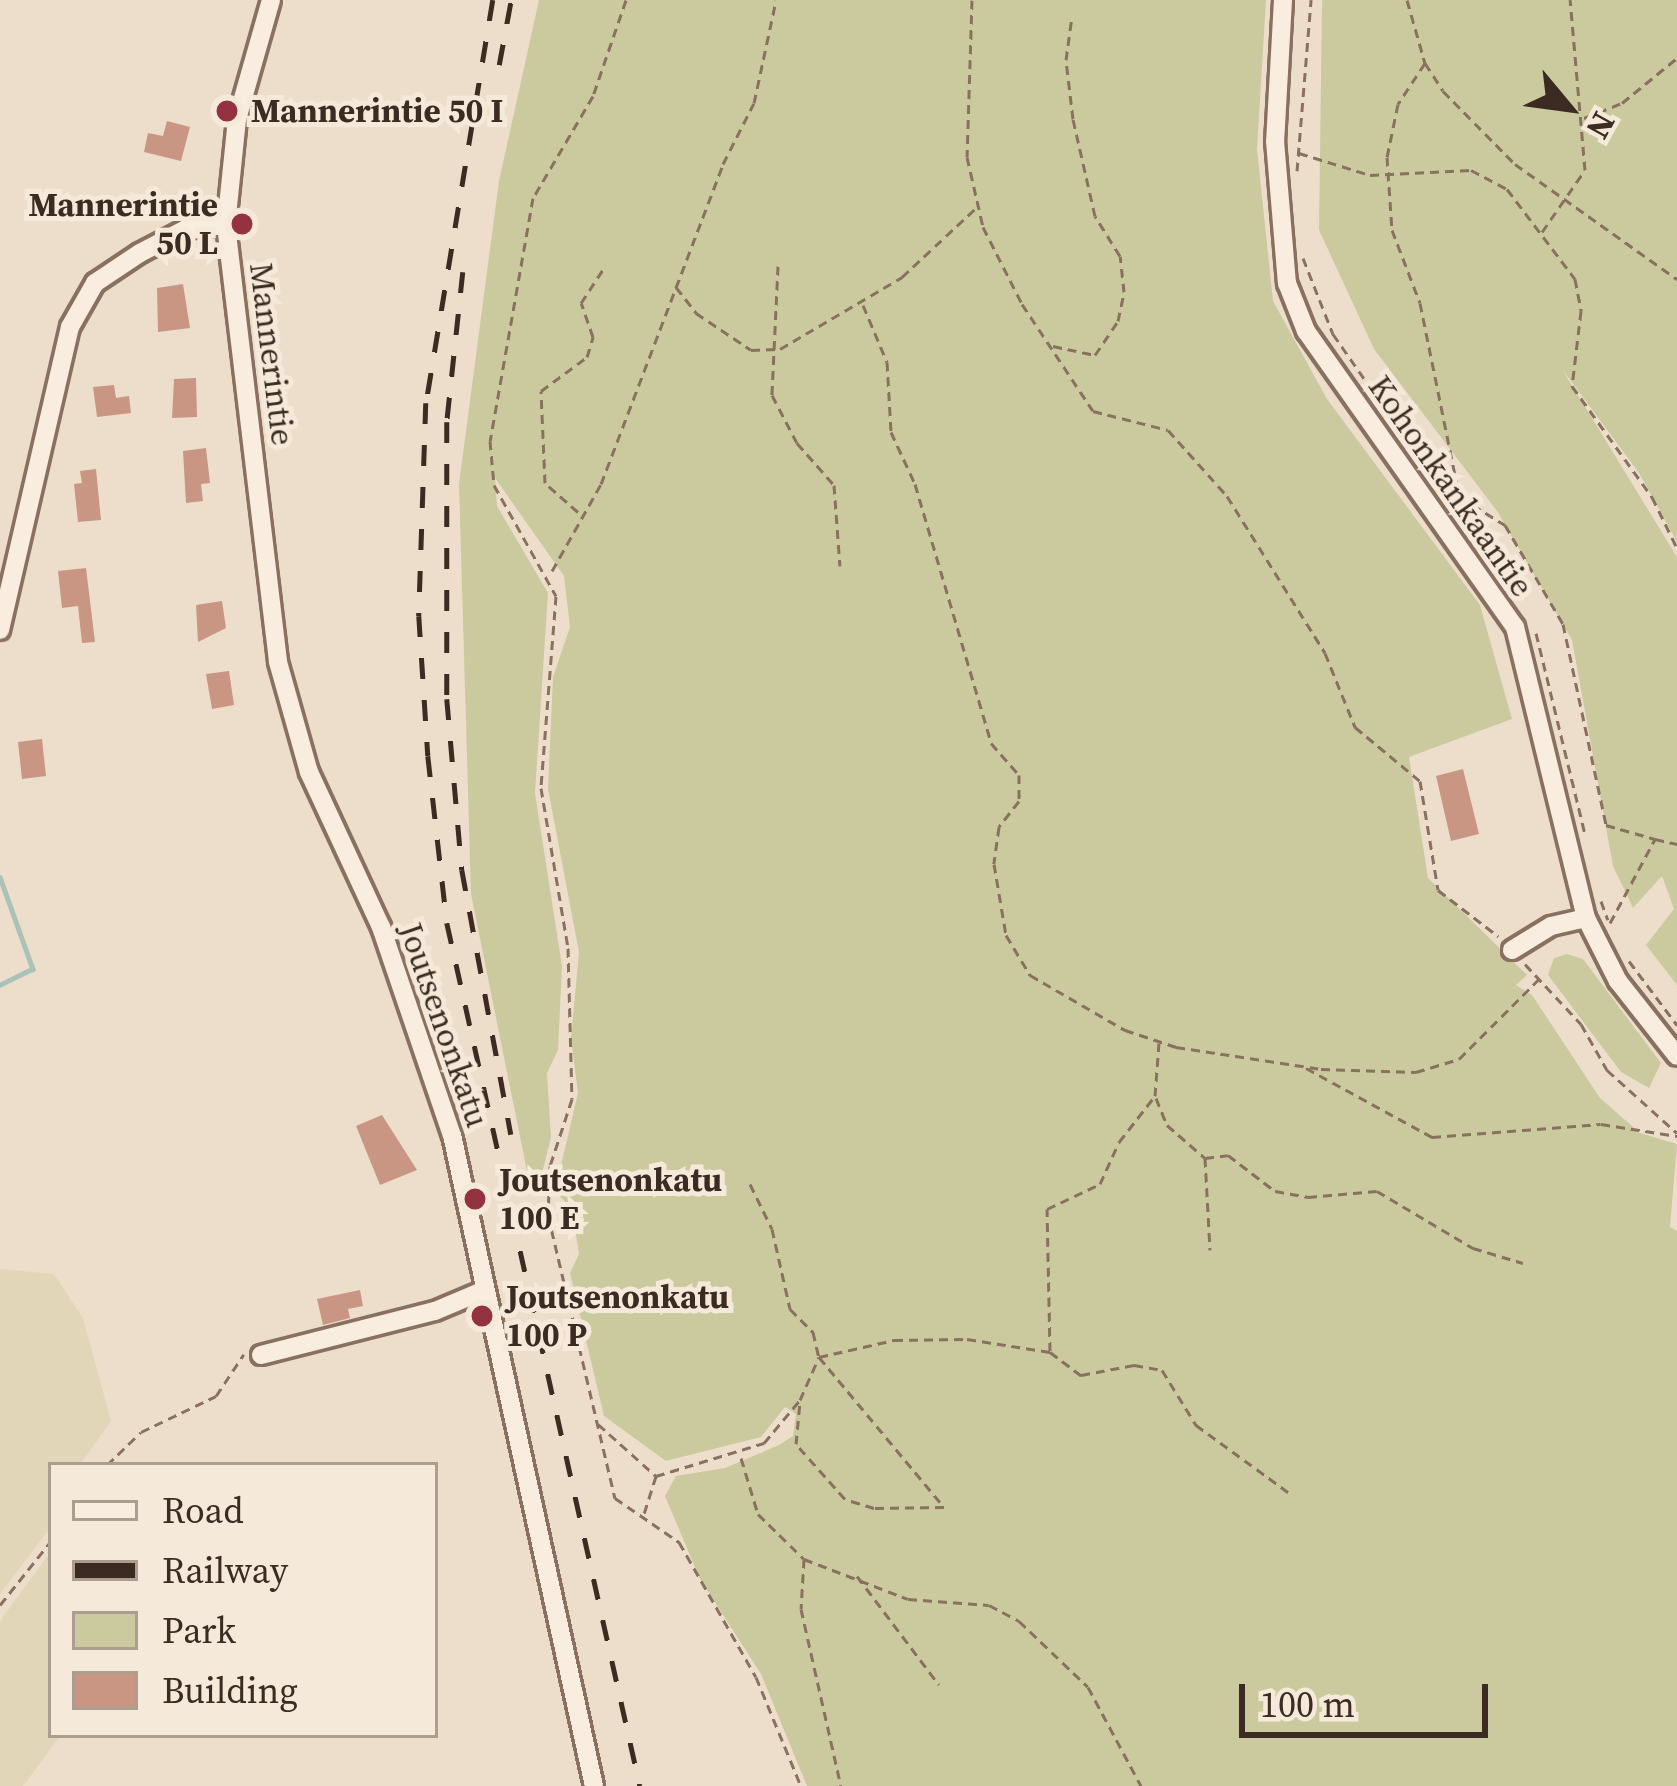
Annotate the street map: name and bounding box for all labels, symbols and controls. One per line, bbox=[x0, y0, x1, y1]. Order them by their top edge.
north arrow bbox=[1509, 48, 1629, 168]
place label: Mannerintie 50 I bbox=[251, 91, 503, 131]
marker: Mannerintie 50 I bbox=[214, 98, 240, 124]
text: N bbox=[1575, 104, 1626, 147]
place label: Mannerintie 50 L bbox=[28, 185, 218, 263]
marker: Mannerintie 50 L bbox=[229, 211, 255, 237]
street label: Mannerintie bbox=[241, 260, 303, 448]
street label: Kohonkankaantie bbox=[1360, 368, 1542, 604]
street label: Joutsenonkatu bbox=[391, 918, 497, 1132]
place label: Joutsenonkatu 100 E bbox=[499, 1160, 722, 1238]
marker: Joutsenonkatu 100 E bbox=[462, 1186, 488, 1212]
place label: Joutsenonkatu 100 P bbox=[506, 1277, 729, 1355]
marker: Joutsenonkatu 100 P bbox=[469, 1303, 495, 1329]
legend bbox=[48, 1462, 438, 1738]
text: Road bbox=[162, 1486, 244, 1535]
text: Railway bbox=[162, 1546, 288, 1595]
text: Park bbox=[162, 1606, 236, 1655]
scale bar bbox=[1245, 1660, 1494, 1734]
text: Building bbox=[162, 1666, 298, 1715]
text: 100 m bbox=[1260, 1680, 1355, 1729]

